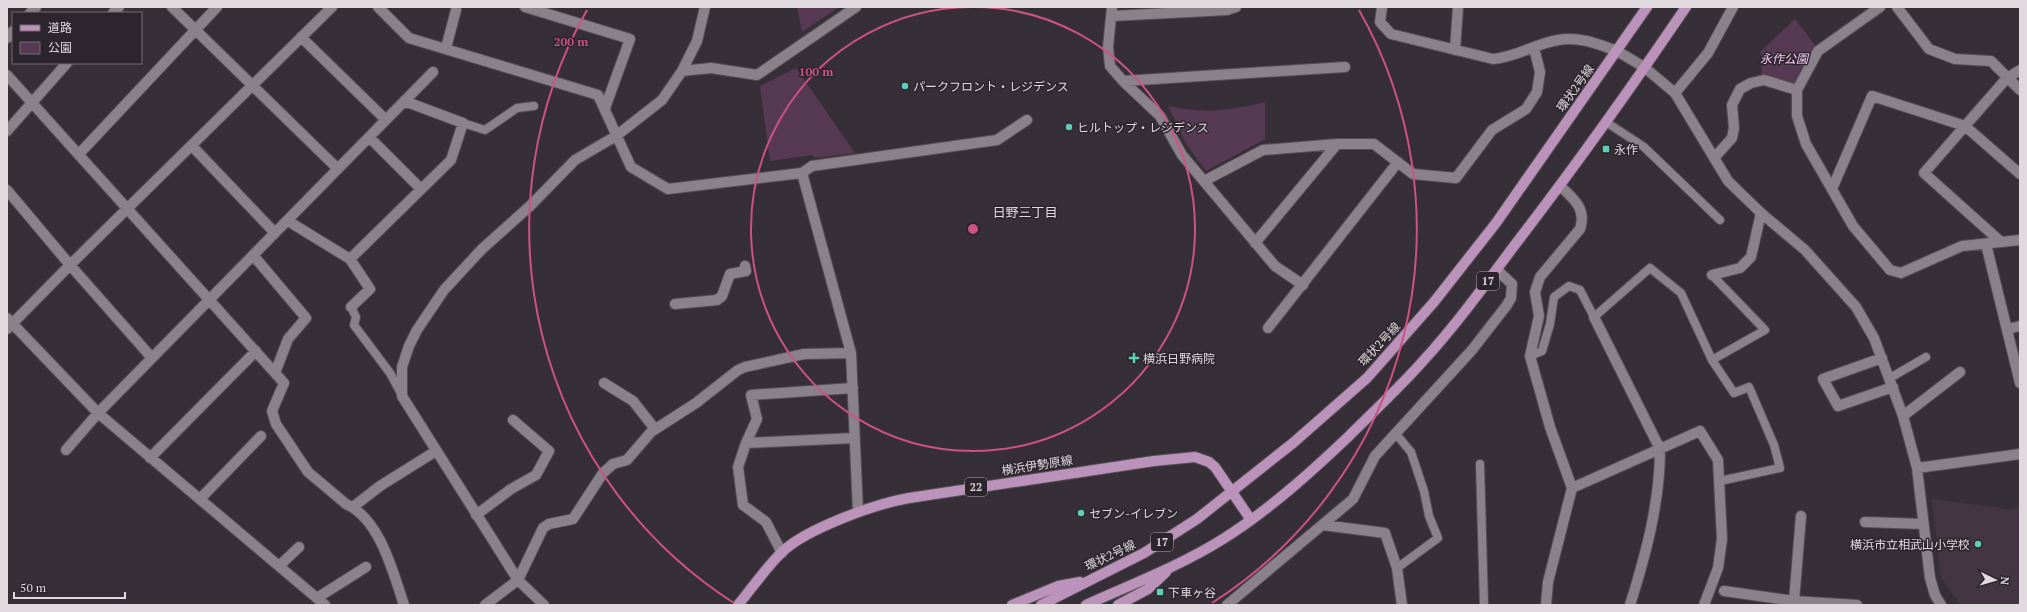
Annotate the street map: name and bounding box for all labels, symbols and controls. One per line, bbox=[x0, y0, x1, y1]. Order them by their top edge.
legend bbox=[12, 12, 142, 64]
text: 道路 bbox=[48, 20, 72, 35]
text: 200 m bbox=[554, 34, 588, 49]
text: 公園 bbox=[48, 40, 72, 55]
park label: 永作公園 bbox=[1760, 51, 1810, 66]
street label: 環状2号線 bbox=[1553, 61, 1597, 115]
text: 100 m bbox=[799, 64, 833, 79]
place label: パークフロント・レジデンス bbox=[913, 79, 1069, 94]
marker: パークフロント・レジデンス bbox=[900, 81, 910, 91]
place label: ヒルトップ・レジデンス bbox=[1077, 120, 1209, 135]
marker: ヒルトップ・レジデンス bbox=[1064, 122, 1074, 132]
place label: 永作 bbox=[1614, 142, 1638, 157]
marker: 永作 bbox=[1601, 144, 1611, 154]
district label: 日野三丁目 bbox=[992, 203, 1058, 221]
centre of rings bbox=[966, 222, 980, 236]
road number: 17 bbox=[1477, 272, 1499, 290]
street label: 環状2号線 bbox=[1355, 319, 1403, 369]
place label: 横浜日野病院 bbox=[1143, 351, 1215, 366]
marker: 横浜日野病院 bbox=[1128, 352, 1140, 364]
street label: 横浜伊勢原線 bbox=[1000, 452, 1074, 478]
road number: 22 bbox=[965, 478, 987, 496]
place label: セブン-イレブン bbox=[1089, 506, 1178, 521]
marker: セブン-イレブン bbox=[1076, 508, 1086, 518]
road number: 17 bbox=[1151, 533, 1173, 551]
street label: 環状2号線 bbox=[1082, 536, 1138, 574]
place label: 横浜市立相武山小学校 bbox=[1850, 537, 1970, 552]
marker: 横浜市立相武山小学校 bbox=[1973, 539, 1983, 549]
north arrow bbox=[1975, 560, 2015, 600]
scale bar bbox=[14, 574, 125, 600]
text: N bbox=[1998, 576, 2012, 586]
text: 50 m bbox=[20, 580, 47, 595]
place label: 下車ヶ谷 bbox=[1168, 585, 1216, 600]
marker: 下車ヶ谷 bbox=[1155, 587, 1165, 597]

